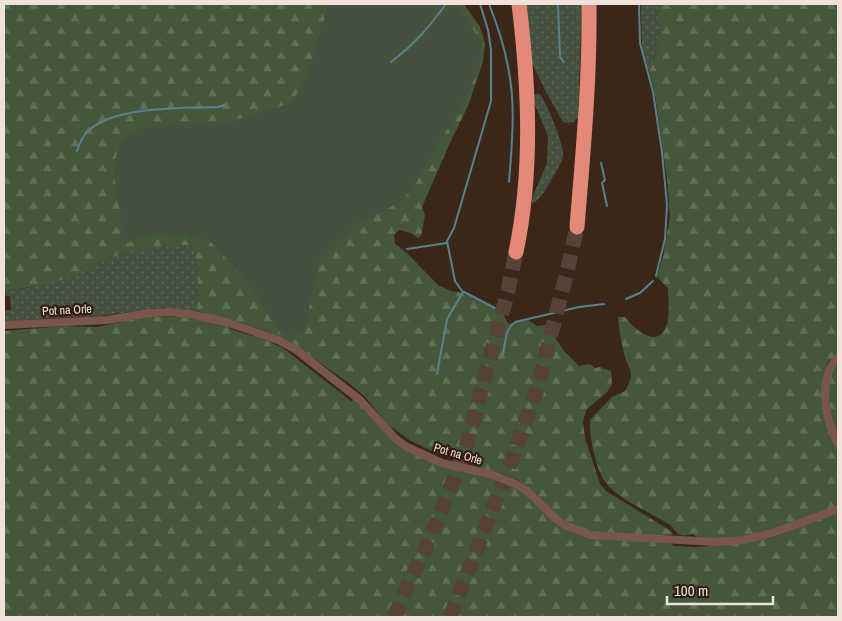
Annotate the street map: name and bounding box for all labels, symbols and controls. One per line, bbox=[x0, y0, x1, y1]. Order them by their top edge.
street label: Pot na Orle bbox=[42, 301, 92, 319]
street label: Pot na Orle bbox=[432, 439, 484, 469]
scale bar bbox=[667, 574, 773, 606]
text: 100 m bbox=[674, 580, 708, 601]

